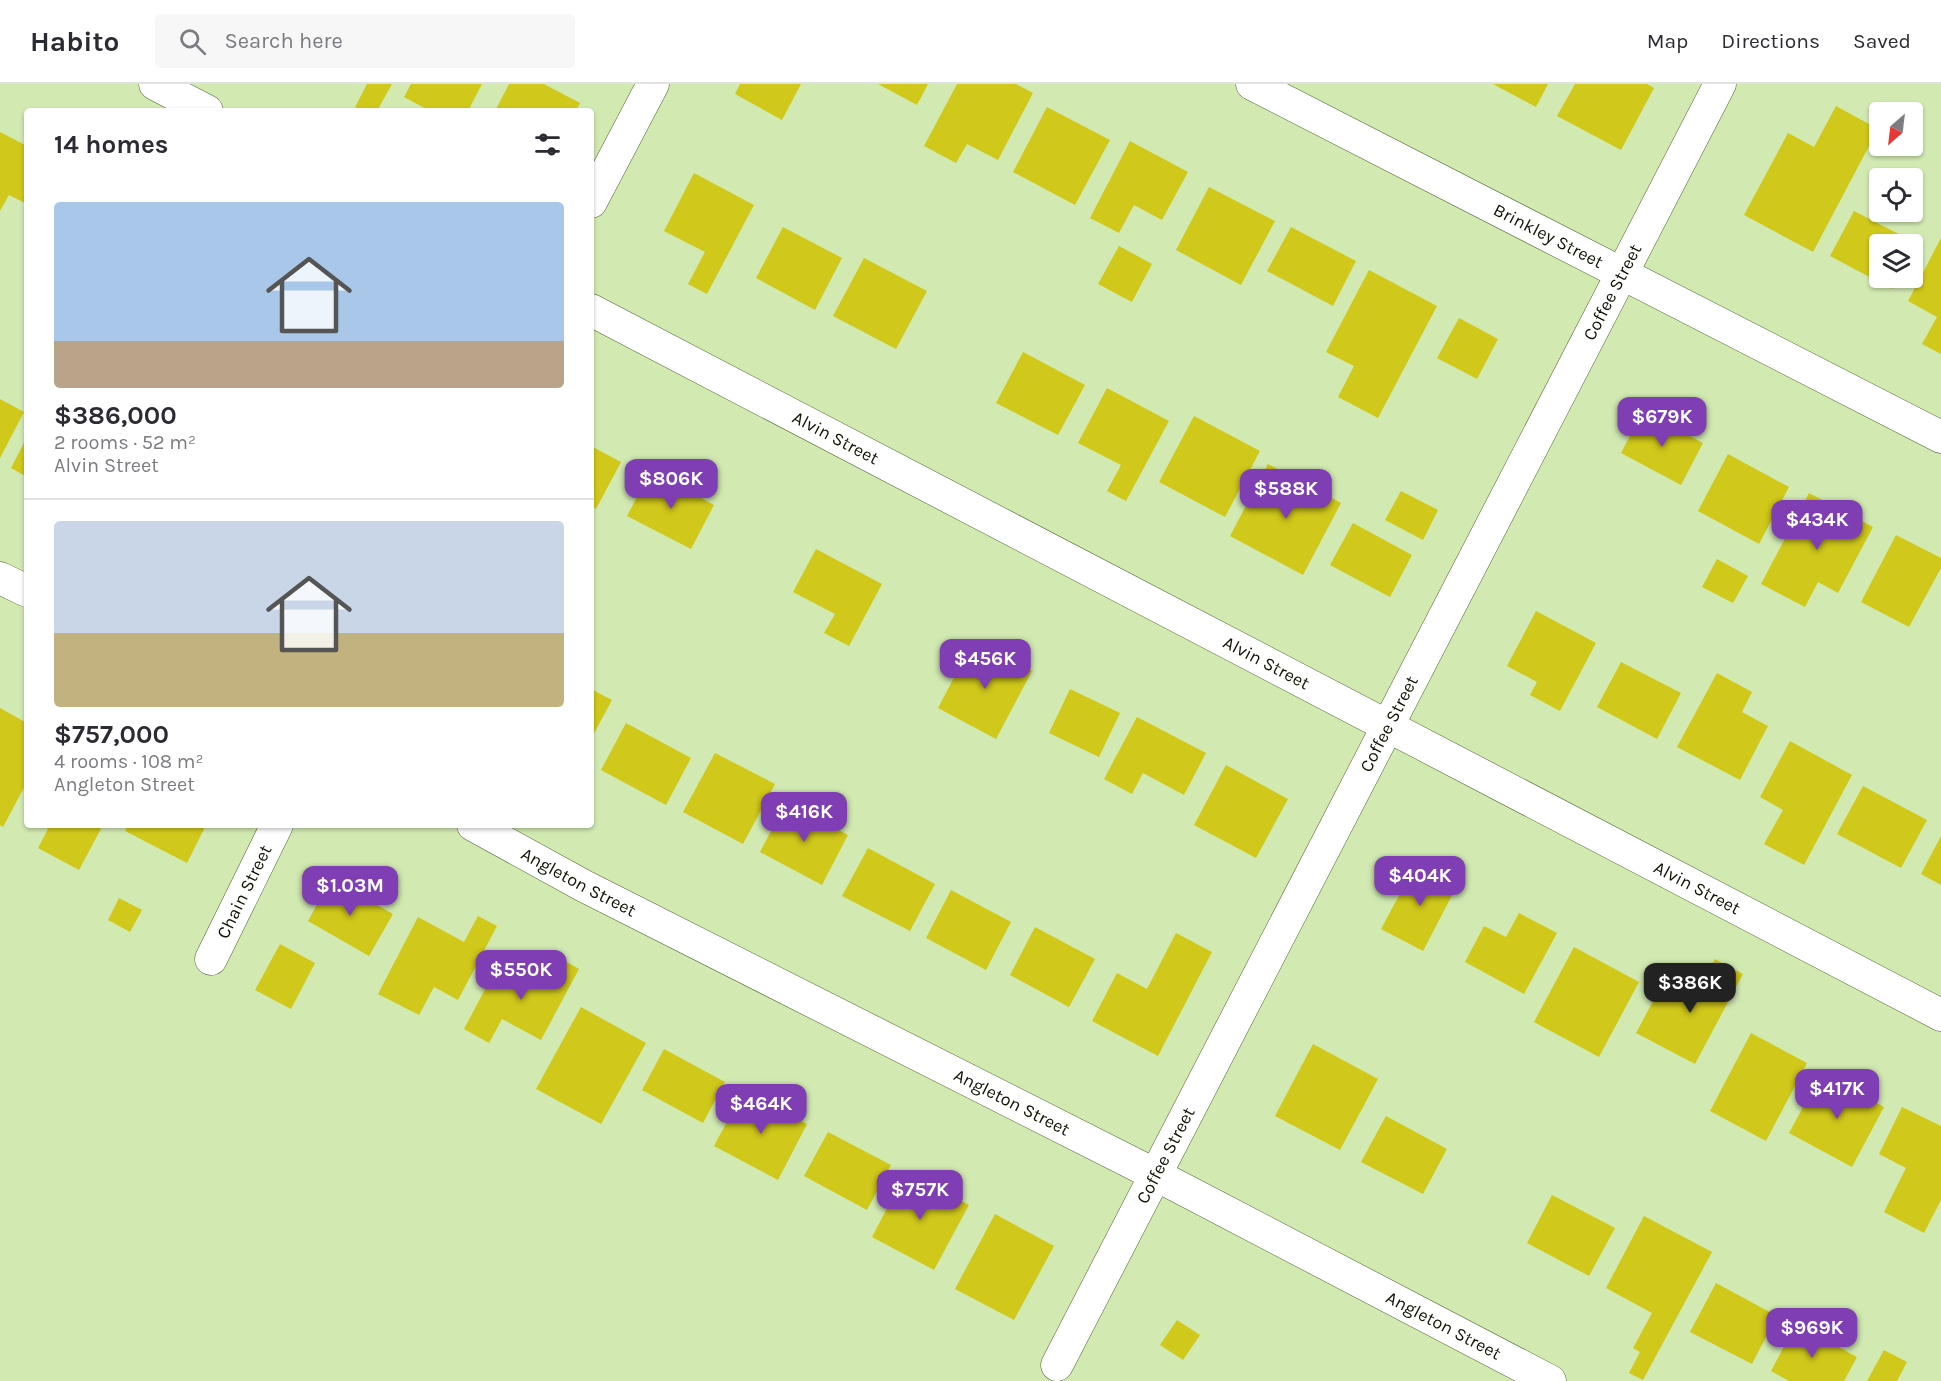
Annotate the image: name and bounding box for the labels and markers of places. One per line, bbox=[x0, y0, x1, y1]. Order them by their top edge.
pin: $679K bbox=[1620, 397, 1704, 448]
pin: $806K bbox=[629, 459, 713, 510]
pin: $588K bbox=[1244, 469, 1328, 520]
pin: $434K bbox=[1775, 500, 1859, 551]
pin: $456K bbox=[943, 639, 1027, 690]
pin: $416K bbox=[762, 792, 846, 843]
pin: $404K bbox=[1378, 856, 1462, 907]
pin: $1.03M bbox=[301, 866, 399, 917]
pin: $550K bbox=[479, 950, 563, 1001]
pin: $386K bbox=[1648, 963, 1732, 1014]
pin: $417K bbox=[1795, 1069, 1879, 1120]
pin: $464K bbox=[719, 1084, 803, 1135]
pin: $757K bbox=[878, 1170, 962, 1221]
pin: $969K bbox=[1770, 1308, 1854, 1359]

